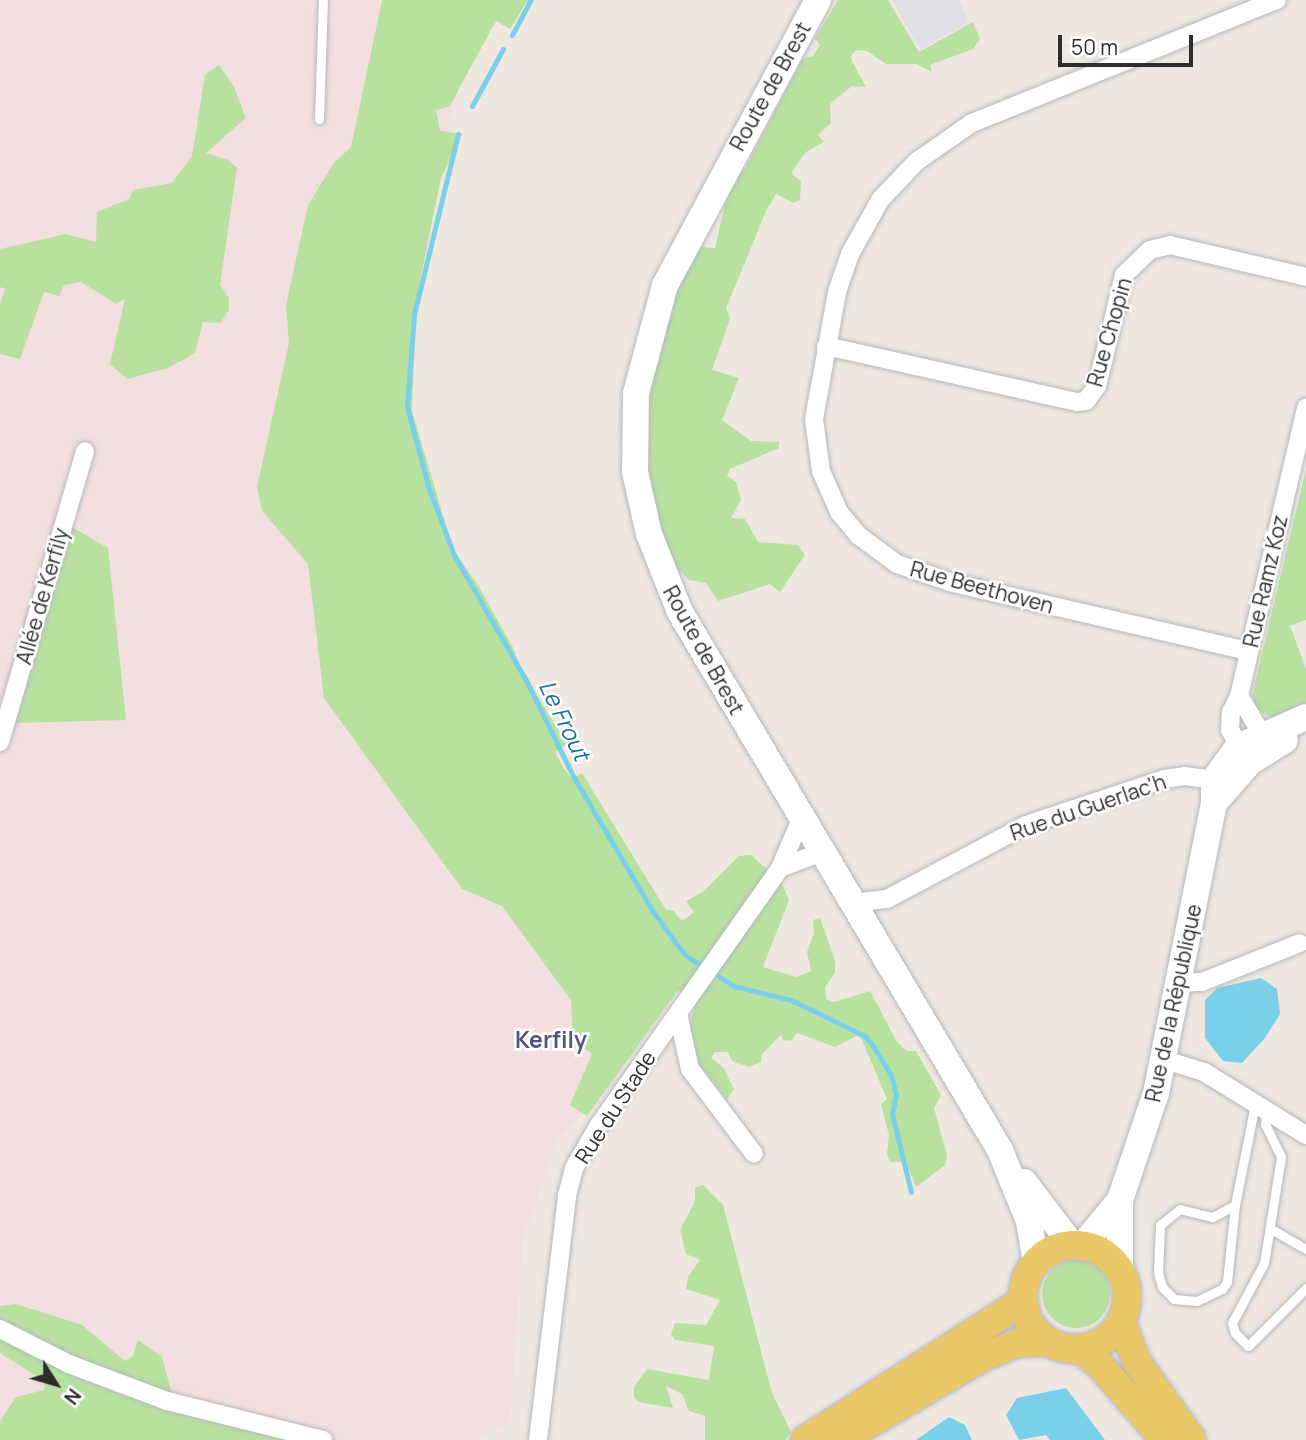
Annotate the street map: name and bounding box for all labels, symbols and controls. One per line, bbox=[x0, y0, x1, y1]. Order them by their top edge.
street label: Route de Brest bbox=[724, 17, 816, 155]
scale bar bbox=[1061, 21, 1196, 65]
text: 50 m bbox=[1071, 33, 1118, 61]
street label: Rue Chopin bbox=[1081, 275, 1137, 389]
street label: Rue Ramz Koz bbox=[1238, 512, 1292, 650]
street label: Allée de Kerfily bbox=[10, 525, 74, 667]
street label: Rue Beethoven bbox=[908, 556, 1056, 618]
street label: Route de Brest bbox=[658, 581, 750, 719]
water label: Le Frout bbox=[534, 675, 596, 765]
street label: Rue du Guerlac'h bbox=[1007, 769, 1169, 845]
street label: Rue de la République bbox=[1140, 902, 1206, 1104]
district label: Kerfily bbox=[515, 1025, 587, 1053]
street label: Rue du Stade bbox=[569, 1046, 661, 1168]
north arrow bbox=[21, 1349, 91, 1419]
text: N bbox=[58, 1383, 87, 1410]

